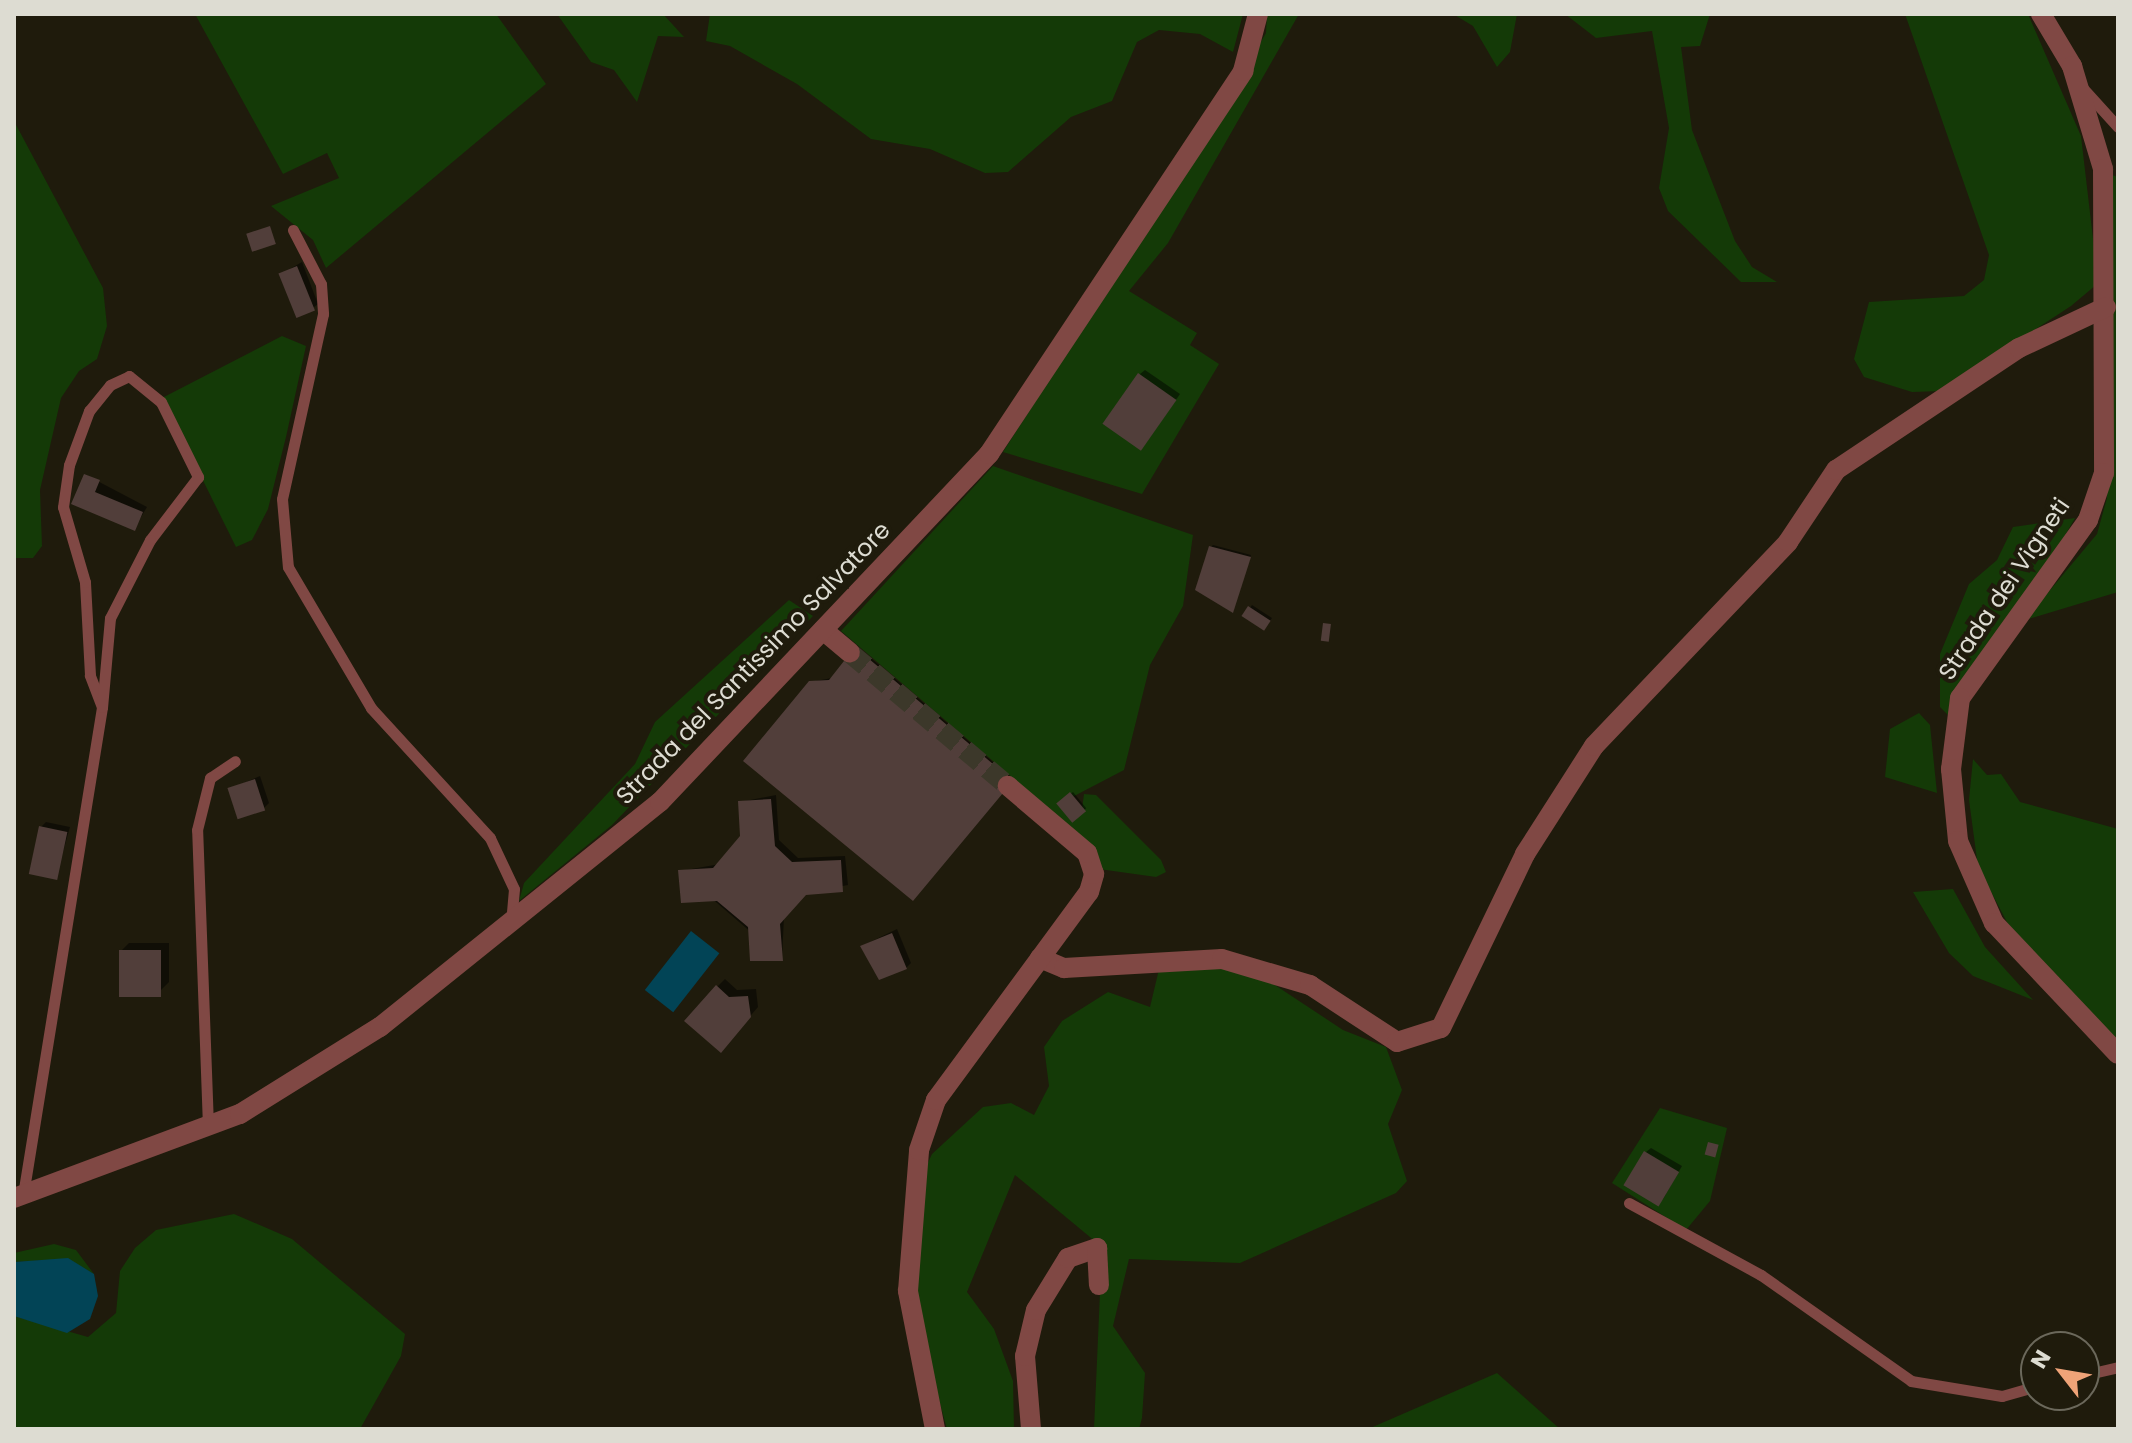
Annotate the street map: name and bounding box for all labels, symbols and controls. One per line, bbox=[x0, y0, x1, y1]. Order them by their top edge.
street label: Strada dei Vigneti bbox=[1932, 492, 2076, 686]
street label: Strada del Santissimo Salvatore bbox=[610, 516, 896, 810]
north arrow bbox=[2020, 1331, 2100, 1411]
text: N bbox=[2023, 1344, 2058, 1374]

